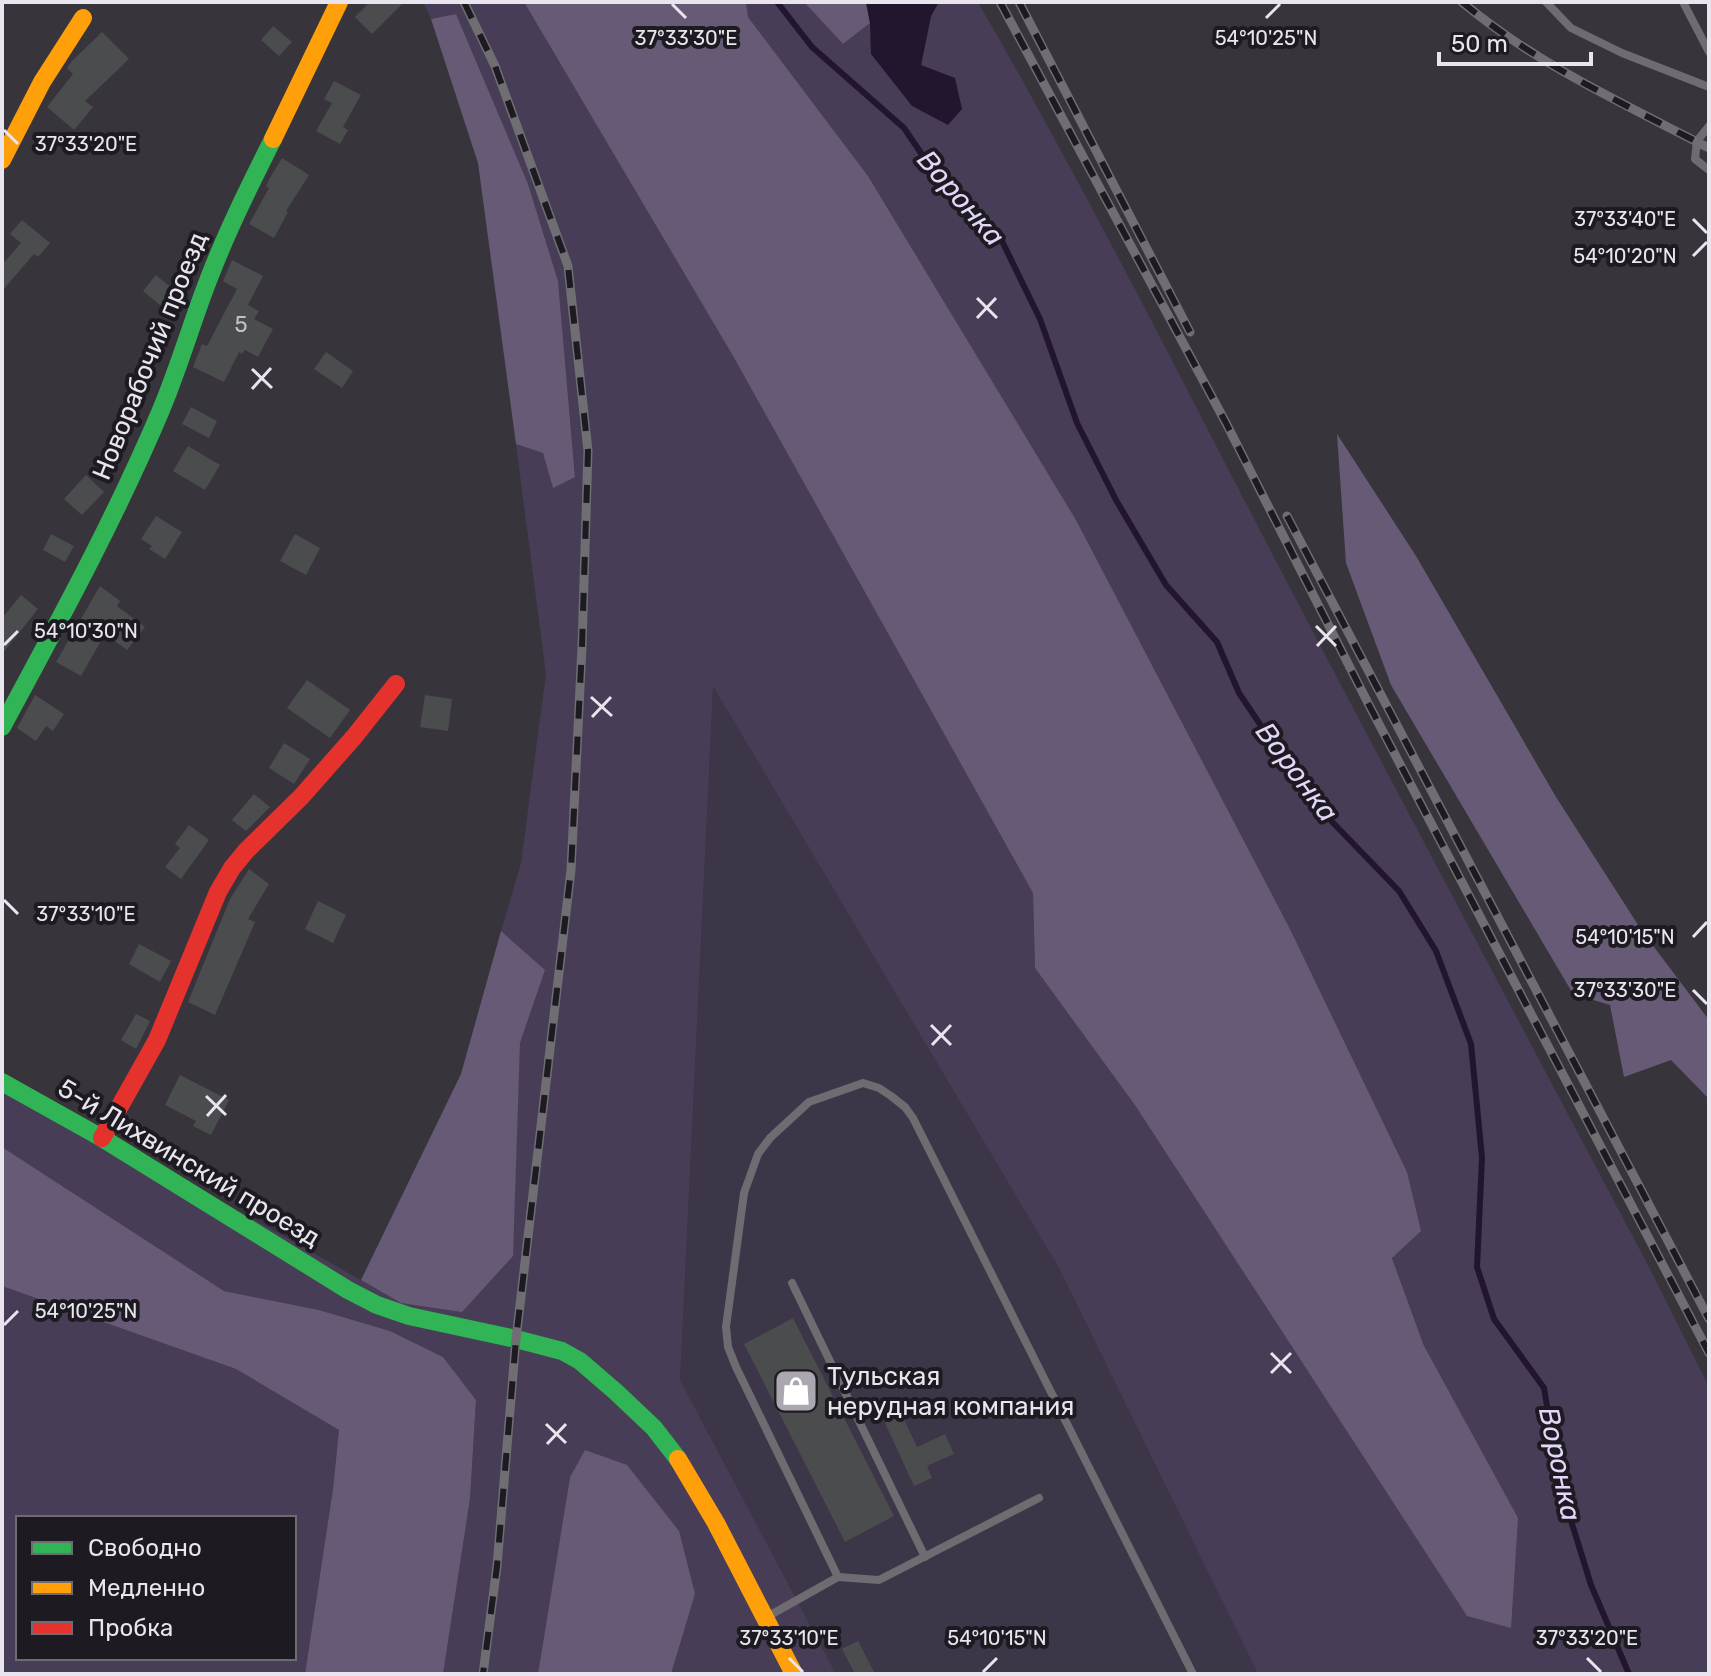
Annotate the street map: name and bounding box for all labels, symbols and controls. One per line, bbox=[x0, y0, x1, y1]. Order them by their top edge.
scale bar bbox=[1439, 16, 1591, 66]
text: 37°33'30"E bbox=[635, 26, 737, 50]
text: 54°10'25"N bbox=[1215, 26, 1317, 50]
text: 50 m bbox=[1451, 30, 1508, 58]
text: 37°33'20"E bbox=[35, 132, 137, 156]
water label: Воронка bbox=[911, 143, 1011, 253]
text: 37°33'40"E bbox=[1574, 207, 1676, 231]
street label: Новорабочий проезд bbox=[86, 228, 214, 484]
text: 54°10'20"N bbox=[1573, 244, 1677, 268]
house number: 5 bbox=[234, 311, 248, 338]
text: 54°10'30"N bbox=[34, 619, 138, 643]
water label: Воронка bbox=[1249, 716, 1345, 828]
text: 37°33'10"E bbox=[36, 902, 136, 926]
text: 54°10'15"N bbox=[1575, 925, 1675, 949]
text: 37°33'30"E bbox=[1574, 978, 1676, 1002]
street label: 5-й Лихвинский проезд bbox=[52, 1072, 326, 1254]
text: 54°10'25"N bbox=[35, 1299, 137, 1323]
place label: Тульская нерудная компания bbox=[827, 1361, 1075, 1422]
shop icon: Тульская нерудная компания bbox=[772, 1367, 820, 1415]
water label: Воронка bbox=[1532, 1404, 1588, 1524]
legend bbox=[16, 1516, 296, 1660]
text: Свободно bbox=[88, 1534, 202, 1562]
text: Медленно bbox=[88, 1574, 205, 1602]
text: Пробка bbox=[88, 1614, 173, 1642]
text: 37°33'10"E bbox=[739, 1626, 839, 1650]
text: 54°10'15"N bbox=[947, 1626, 1047, 1650]
text: 37°33'20"E bbox=[1536, 1626, 1638, 1650]

